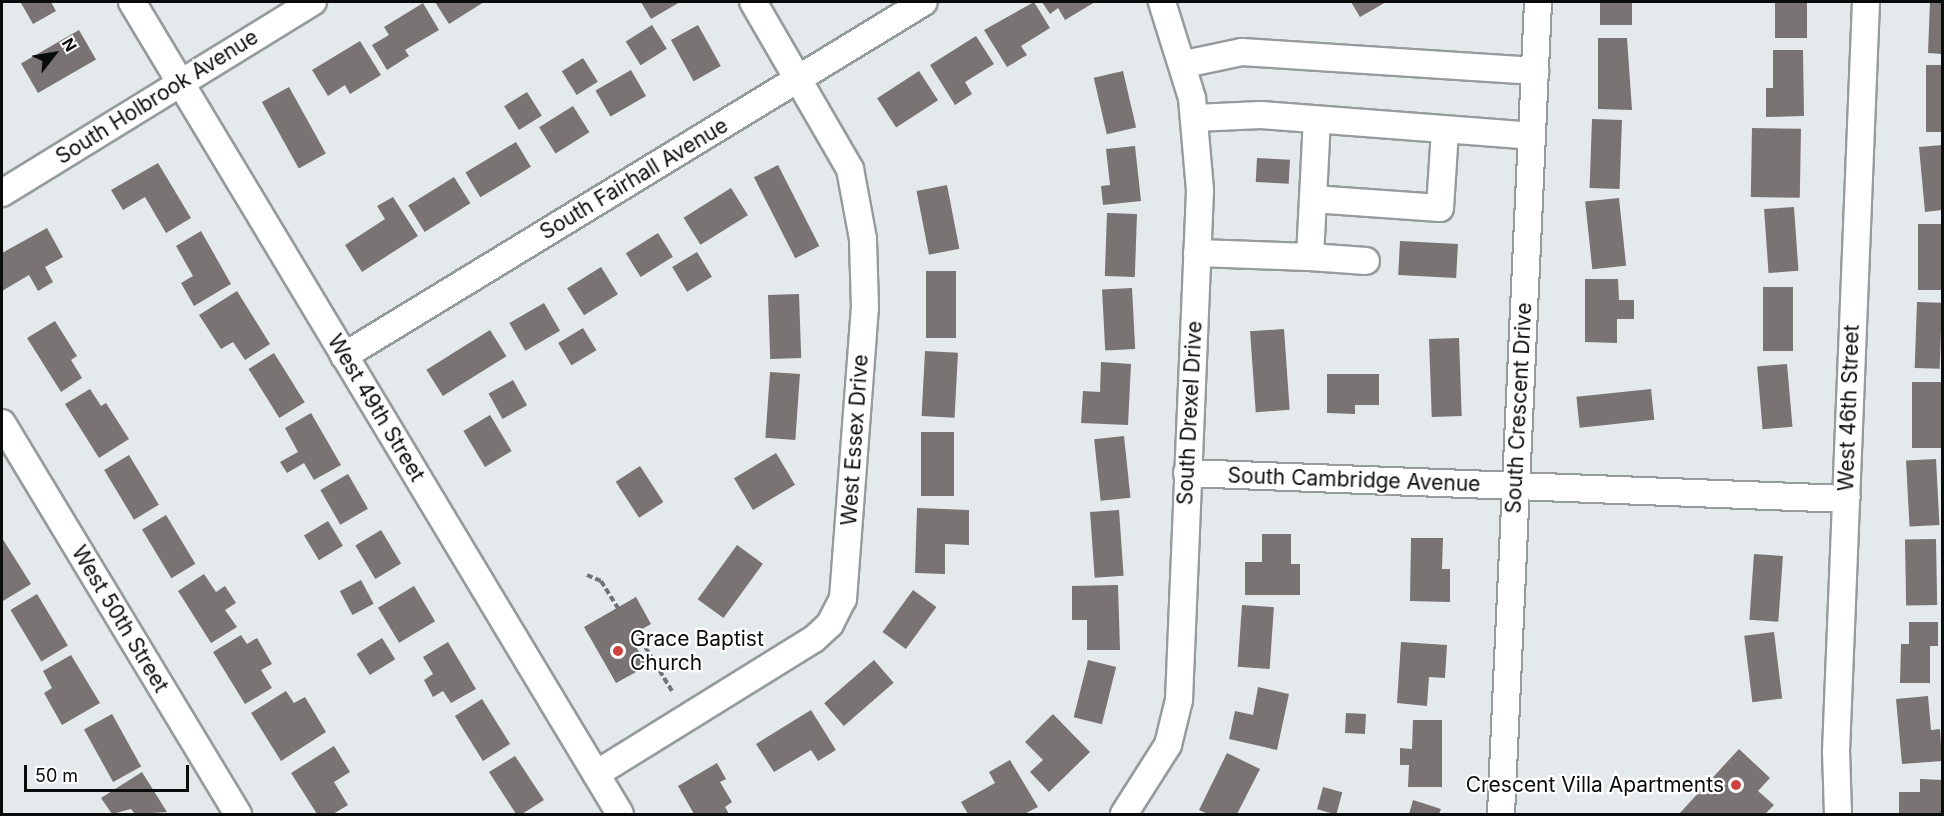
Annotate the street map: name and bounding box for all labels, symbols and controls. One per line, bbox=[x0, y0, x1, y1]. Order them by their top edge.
north arrow bbox=[24, 24, 84, 84]
street label: South Holbrook Avenue bbox=[51, 24, 263, 170]
text: N bbox=[58, 34, 81, 55]
street label: South Fairhall Avenue bbox=[535, 113, 733, 245]
street label: South Crescent Drive bbox=[1501, 302, 1537, 514]
street label: South Drexel Drive bbox=[1173, 320, 1207, 506]
street label: West 46th Street bbox=[1833, 324, 1865, 492]
street label: West 49th Street bbox=[322, 330, 430, 486]
street label: West Essex Drive bbox=[836, 353, 874, 527]
street label: South Cambridge Avenue bbox=[1227, 463, 1481, 497]
street label: West 50th Street bbox=[66, 541, 174, 697]
place label: Grace Baptist Church bbox=[630, 626, 764, 676]
marker: Grace Baptist Church bbox=[611, 644, 625, 658]
scale bar bbox=[27, 753, 192, 791]
text: 50 m bbox=[35, 765, 78, 786]
place label: Crescent Villa Apartments bbox=[1466, 772, 1724, 798]
marker: Crescent Villa Apartments bbox=[1729, 778, 1743, 792]

